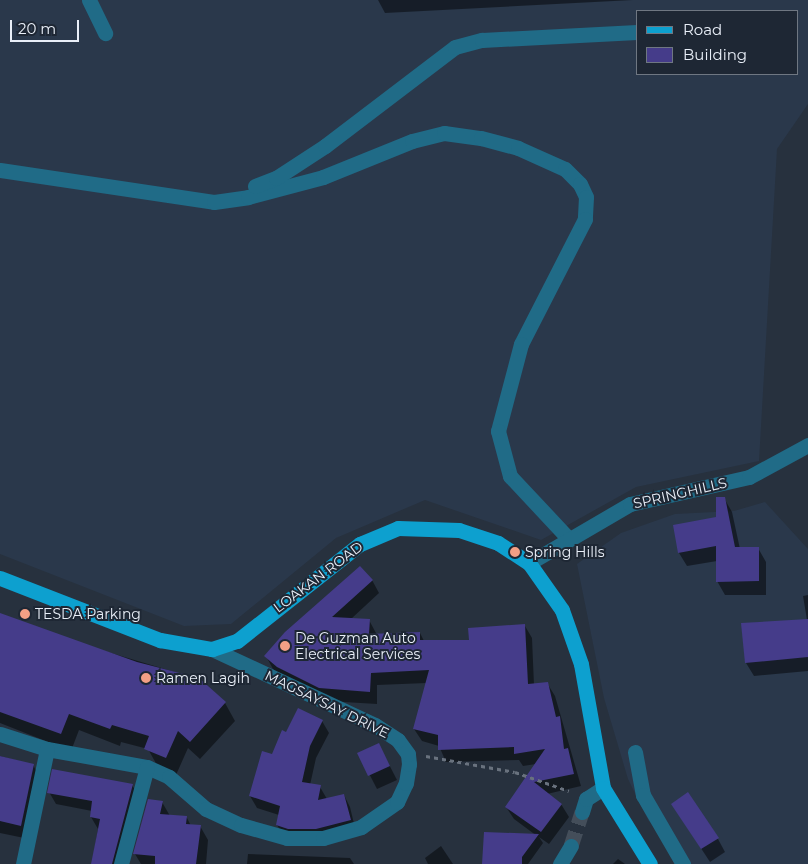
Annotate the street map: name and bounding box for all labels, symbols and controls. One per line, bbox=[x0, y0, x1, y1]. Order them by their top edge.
scale bar bbox=[12, 10, 81, 42]
legend bbox=[636, 10, 798, 75]
text: 20 m bbox=[18, 19, 56, 38]
text: Road bbox=[683, 20, 722, 39]
text: Building bbox=[683, 45, 747, 64]
street label: SPRINGHILLS bbox=[631, 474, 729, 512]
street label: LOAKAN ROAD bbox=[270, 538, 366, 616]
place label: Spring Hills bbox=[525, 544, 605, 560]
marker: Spring Hills bbox=[509, 546, 521, 558]
place label: TESDA Parking bbox=[35, 606, 141, 622]
marker: TESDA Parking bbox=[19, 608, 31, 620]
place label: De Guzman Auto Electrical Services bbox=[295, 630, 420, 662]
marker: De Guzman Auto Electrical Services bbox=[279, 640, 291, 652]
street label: MAGSAYSAY DRIVE bbox=[262, 667, 392, 741]
place label: Ramen Lagih bbox=[156, 670, 250, 686]
marker: Ramen Lagih bbox=[140, 672, 152, 684]

